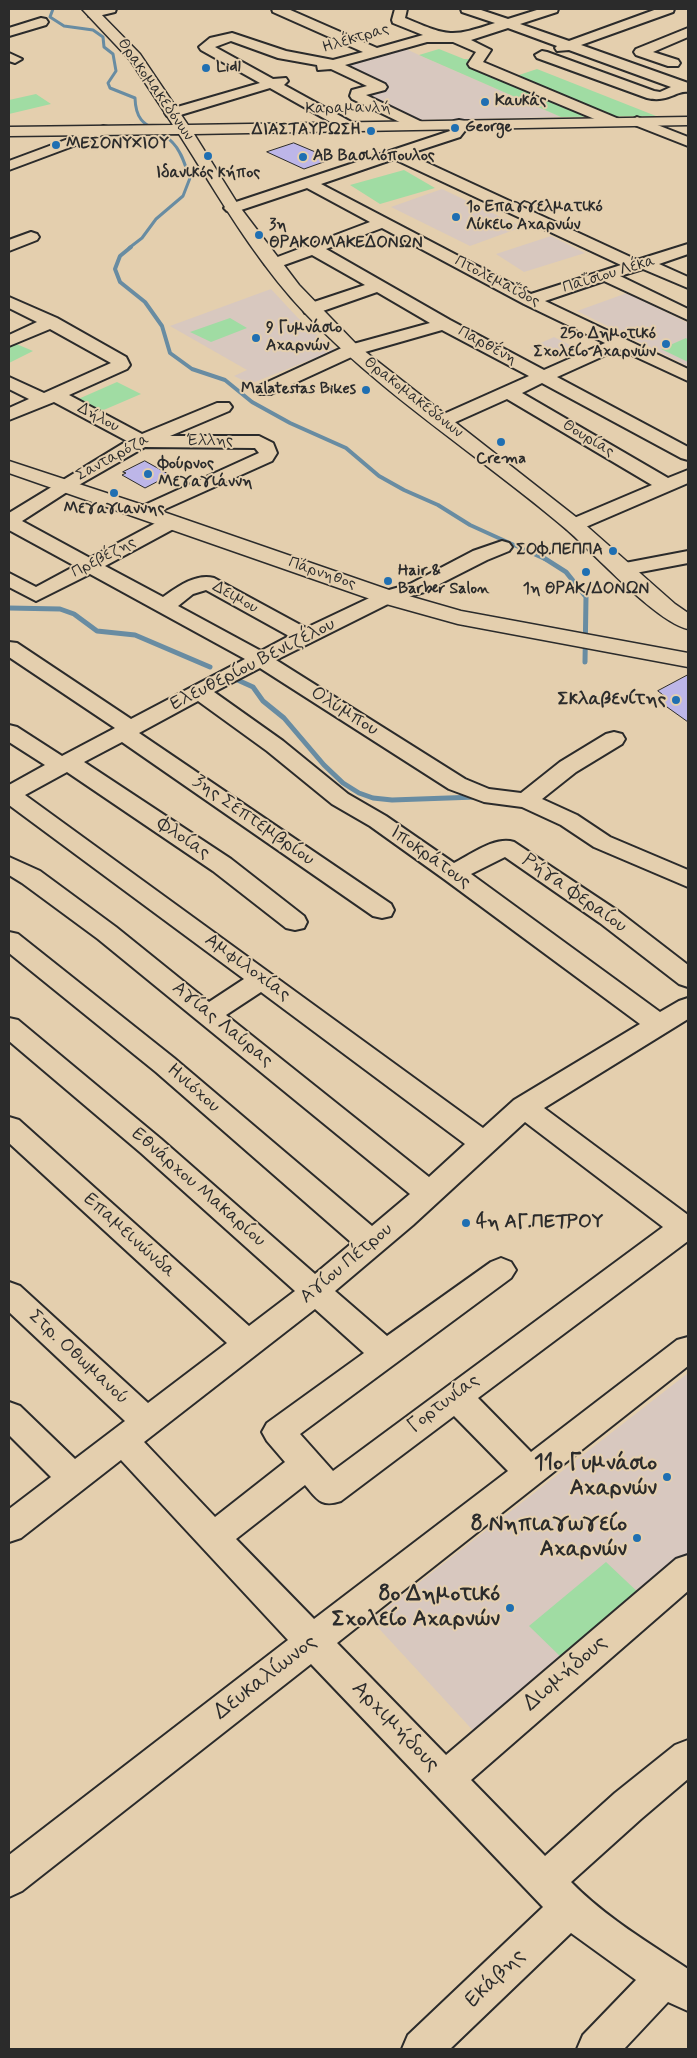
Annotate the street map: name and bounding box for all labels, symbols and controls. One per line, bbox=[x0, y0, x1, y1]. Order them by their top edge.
street label: Ηλέκτρας bbox=[320, 20, 392, 58]
street label: Θρακομακεδόνων bbox=[113, 35, 197, 145]
place label: Lidl bbox=[216, 58, 241, 78]
marker: Lidl bbox=[200, 62, 212, 74]
place label: Καυκάς bbox=[495, 92, 547, 112]
marker: Καυκάς bbox=[479, 96, 491, 108]
street label: Καραμανλή bbox=[305, 99, 391, 119]
place label: George bbox=[465, 118, 512, 138]
place label: ΔΙΑΣΤΑΥΡΩΣΗ bbox=[252, 121, 361, 141]
marker: George bbox=[449, 122, 461, 134]
marker: ΔΙΑΣΤΑΥΡΩΣΗ bbox=[365, 125, 377, 137]
place label: ΜΕΣΟΝΥΧΙΟΥ bbox=[66, 135, 169, 155]
marker: ΜΕΣΟΝΥΧΙΟΥ bbox=[50, 139, 62, 151]
place label: ΑΒ Βασιλόπουλος bbox=[313, 147, 435, 167]
marker: Ιδανικός κήπος bbox=[202, 150, 214, 162]
marker: ΑΒ Βασιλόπουλος bbox=[297, 151, 309, 163]
place label: Ιδανικός κήπος bbox=[156, 164, 260, 184]
place label: 1ο Επαγγελματικό Λύκειο Αχαρνών bbox=[466, 198, 603, 236]
marker: 1ο Επαγγελματικό Λύκειο Αχαρνών bbox=[450, 211, 462, 223]
place label: 3η ΘΡΑΚΟΜΑΚΕΔΟΝΩΝ bbox=[269, 216, 423, 254]
marker: 3η ΘΡΑΚΟΜΑΚΕΔΟΝΩΝ bbox=[253, 229, 265, 241]
street label: Πτολεμαΐδος bbox=[451, 252, 543, 312]
street label: Παΐσιου Λέκα bbox=[561, 252, 657, 298]
place label: 9 Γυμνάσιο Αχαρνών bbox=[266, 319, 342, 357]
street label: Παρθένη bbox=[454, 323, 520, 369]
place label: 25ο Δημοτικό Σχολείο Αχαρνών bbox=[534, 325, 656, 363]
marker: 9 Γυμνάσιο Αχαρνών bbox=[250, 332, 262, 344]
marker: 25ο Δημοτικό Σχολείο Αχαρνών bbox=[660, 338, 672, 350]
street label: Θρακομακεδόνων bbox=[360, 353, 466, 443]
place label: Malatestas Bikes bbox=[241, 380, 356, 400]
marker: Malatestas Bikes bbox=[360, 384, 372, 396]
street label: Δήλου bbox=[74, 399, 122, 437]
street label: Θουρίας bbox=[559, 416, 617, 462]
street label: Σανταρόζα bbox=[73, 430, 153, 486]
street label: Έλλης bbox=[187, 432, 233, 452]
marker: Crema bbox=[495, 436, 507, 448]
place label: Crema bbox=[476, 450, 526, 470]
place label: Φούρνος Μεγαγιάννη bbox=[158, 455, 252, 493]
marker: Φούρνος Μεγαγιάννη bbox=[142, 468, 154, 480]
marker: Μεγαγιαννης bbox=[108, 487, 120, 499]
place label: Μεγαγιαννης bbox=[64, 500, 164, 520]
street label: Πρεβέζης bbox=[69, 533, 139, 583]
place label: ΣΟΦ.ΠΕΠΠΑ bbox=[516, 541, 603, 561]
marker: ΣΟΦ.ΠΕΠΠΑ bbox=[607, 545, 619, 557]
street label: Πάρνηθος bbox=[286, 553, 358, 595]
place label: Hair & Barber Salon bbox=[398, 562, 490, 600]
marker: 1η ΘΡΑΚ/ΔΟΝΩΝ bbox=[580, 566, 592, 578]
marker: Hair & Barber Salon bbox=[382, 575, 394, 587]
street label: Δειμου bbox=[209, 578, 261, 618]
place label: 1η ΘΡΑΚ/ΔΟΝΩΝ bbox=[523, 580, 649, 600]
street label: Ελευθερίου Βενιζέλου bbox=[167, 613, 339, 717]
street label: Ολύμπου bbox=[306, 682, 382, 742]
place label: Σκλαβενίτης bbox=[558, 689, 666, 711]
marker: Σκλαβενίτης bbox=[670, 694, 682, 706]
street label: 3ης Σεπτεμβρίου bbox=[188, 771, 318, 871]
street label: Φλοίας bbox=[152, 813, 214, 865]
street label: Ιποκράτους bbox=[385, 822, 475, 894]
street label: Ρήγα Φεραίου bbox=[517, 850, 631, 938]
street label: Αμφιλοχίας bbox=[200, 929, 294, 1007]
street label: Αγίας Λαύρας bbox=[167, 977, 277, 1073]
street label: Ηνιόχου bbox=[162, 1060, 224, 1118]
street label: Εθνάρχου Μακαρίου bbox=[126, 1123, 270, 1253]
street label: Επαμεινώνδα bbox=[78, 1189, 180, 1283]
place label: 4η ΑΓ.ΠΕΤΡΟΥ bbox=[476, 1212, 603, 1234]
marker: 4η ΑΓ.ΠΕΤΡΟΥ bbox=[460, 1217, 472, 1229]
street label: Αγίου Πέτρου bbox=[296, 1219, 398, 1309]
street label: Στρ. Οθωμανού bbox=[23, 1306, 133, 1410]
street label: Γορτυνίας bbox=[404, 1370, 484, 1438]
place label: 11ο Γυμνάσιο Αχαρνών bbox=[534, 1451, 657, 1502]
marker: 11ο Γυμνάσιο Αχαρνών bbox=[661, 1471, 673, 1483]
place label: 8 Νηπιαγωγείο Αχαρνών bbox=[471, 1512, 627, 1564]
marker: 8 Νηπιαγωγείο Αχαρνών bbox=[631, 1532, 643, 1544]
place label: 8ο Δημοτικό Σχολείο Αχαρνών bbox=[332, 1582, 500, 1634]
marker: 8ο Δημοτικό Σχολείο Αχαρνών bbox=[504, 1602, 516, 1614]
street label: Δευκαλίωνος bbox=[209, 1629, 323, 1727]
street label: Διομήδους bbox=[519, 1630, 613, 1718]
street label: Αρχιμήδους bbox=[345, 1676, 445, 1778]
street label: Εκάβης bbox=[460, 1944, 532, 2014]

